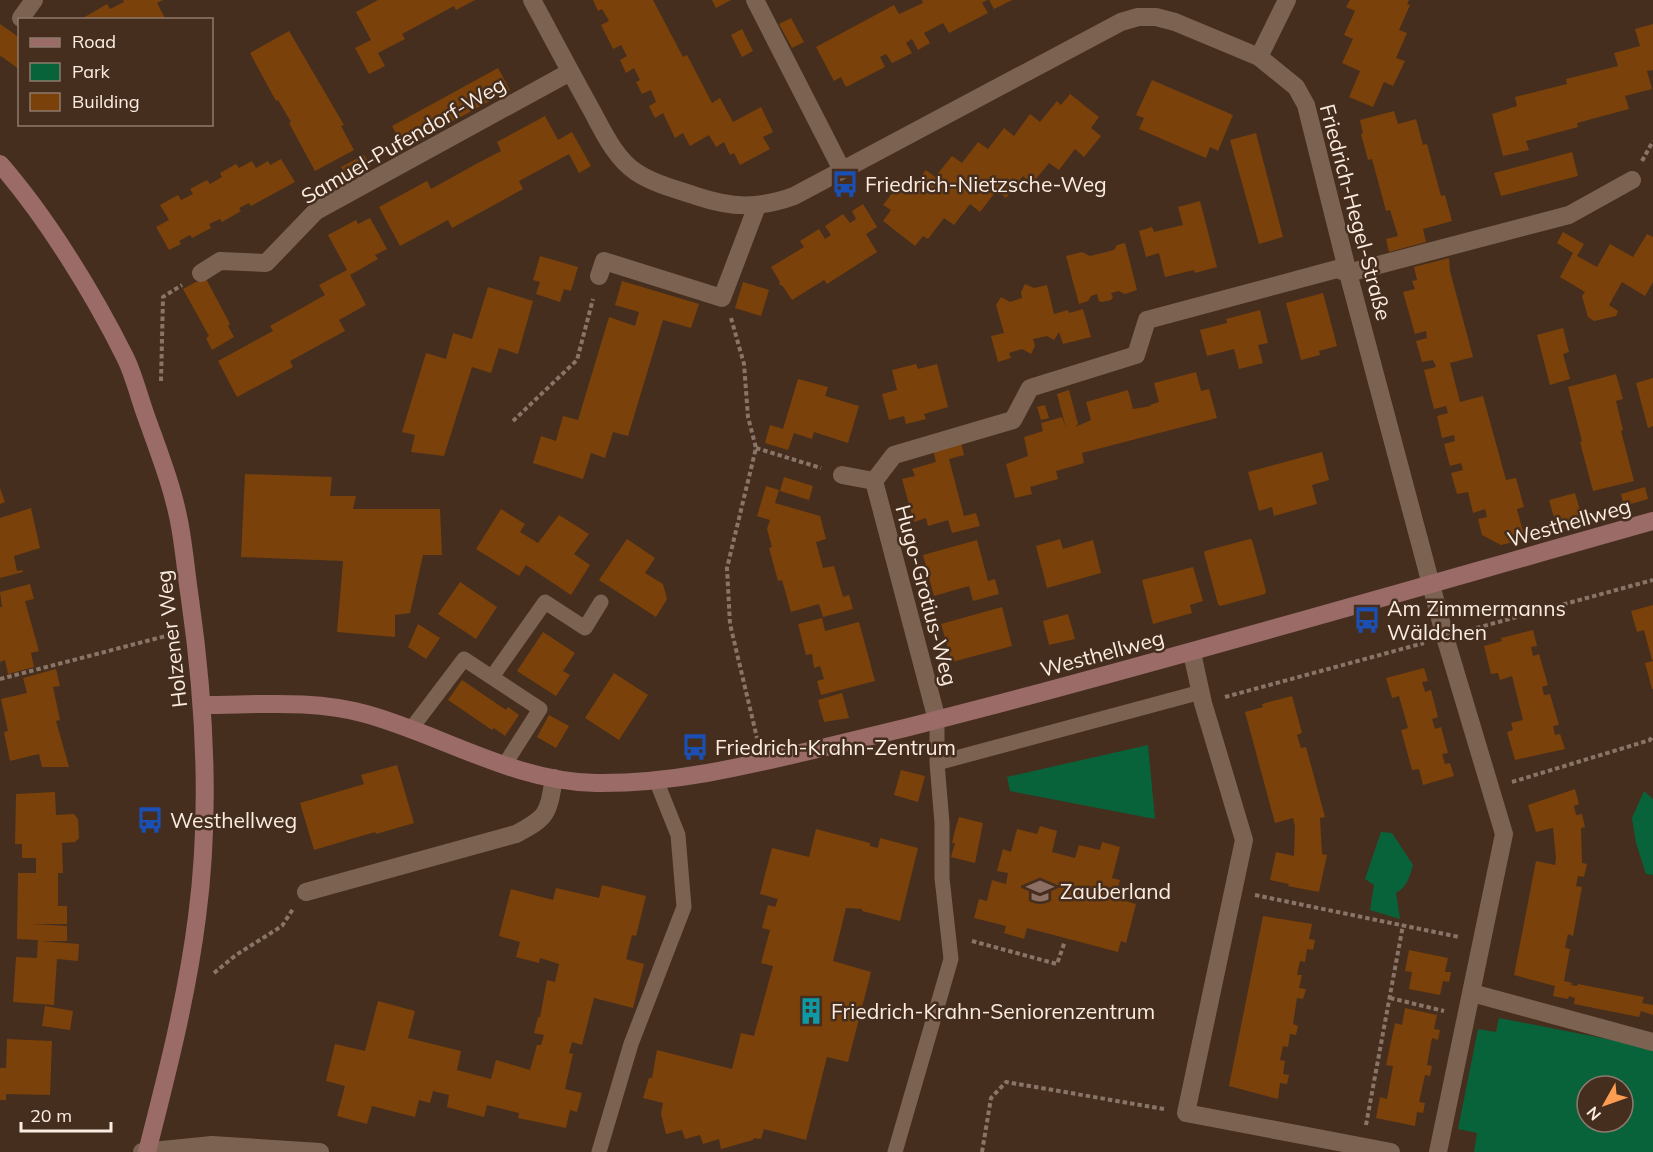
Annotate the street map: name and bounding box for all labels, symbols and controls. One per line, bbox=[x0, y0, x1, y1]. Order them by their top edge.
legend bbox=[18, 18, 213, 126]
text: Road bbox=[72, 30, 116, 53]
text: Park bbox=[72, 60, 111, 83]
street label: Samuel-Pufendorf-Weg bbox=[296, 71, 510, 209]
text: Building bbox=[72, 90, 140, 113]
street label: Friedrich-Hegel-Straße bbox=[1315, 101, 1397, 323]
bus stop icon: Friedrich-Nietzsche-Weg bbox=[830, 169, 860, 199]
place label: Friedrich-Nietzsche-Weg bbox=[865, 171, 1107, 197]
street label: Westhellweg bbox=[1504, 492, 1634, 552]
street label: Hugo-Grotius-Weg bbox=[890, 502, 964, 688]
street label: Holzener Weg bbox=[150, 569, 192, 709]
place label: Am Zimmermanns Wäldchen bbox=[1387, 595, 1566, 645]
bus stop icon: Am Zimmermanns Wäldchen bbox=[1352, 605, 1382, 635]
street label: Westhellweg bbox=[1037, 624, 1167, 682]
bus stop icon: Friedrich-Krahn-Zentrum bbox=[680, 732, 710, 762]
place label: Friedrich-Krahn-Zentrum bbox=[715, 734, 956, 760]
bus stop icon: Westhellweg bbox=[135, 805, 165, 835]
place label: Westhellweg bbox=[170, 807, 297, 833]
school or university icon: Zauberland bbox=[1025, 876, 1055, 906]
place label: Zauberland bbox=[1060, 878, 1171, 904]
building icon: Friedrich-Krahn-Seniorenzentrum bbox=[796, 996, 826, 1026]
place label: Friedrich-Krahn-Seniorenzentrum bbox=[831, 998, 1155, 1024]
north arrow bbox=[1575, 1074, 1635, 1134]
scale bar bbox=[21, 1095, 111, 1133]
text: N bbox=[1582, 1103, 1605, 1125]
text: 20 m bbox=[30, 1104, 72, 1127]

